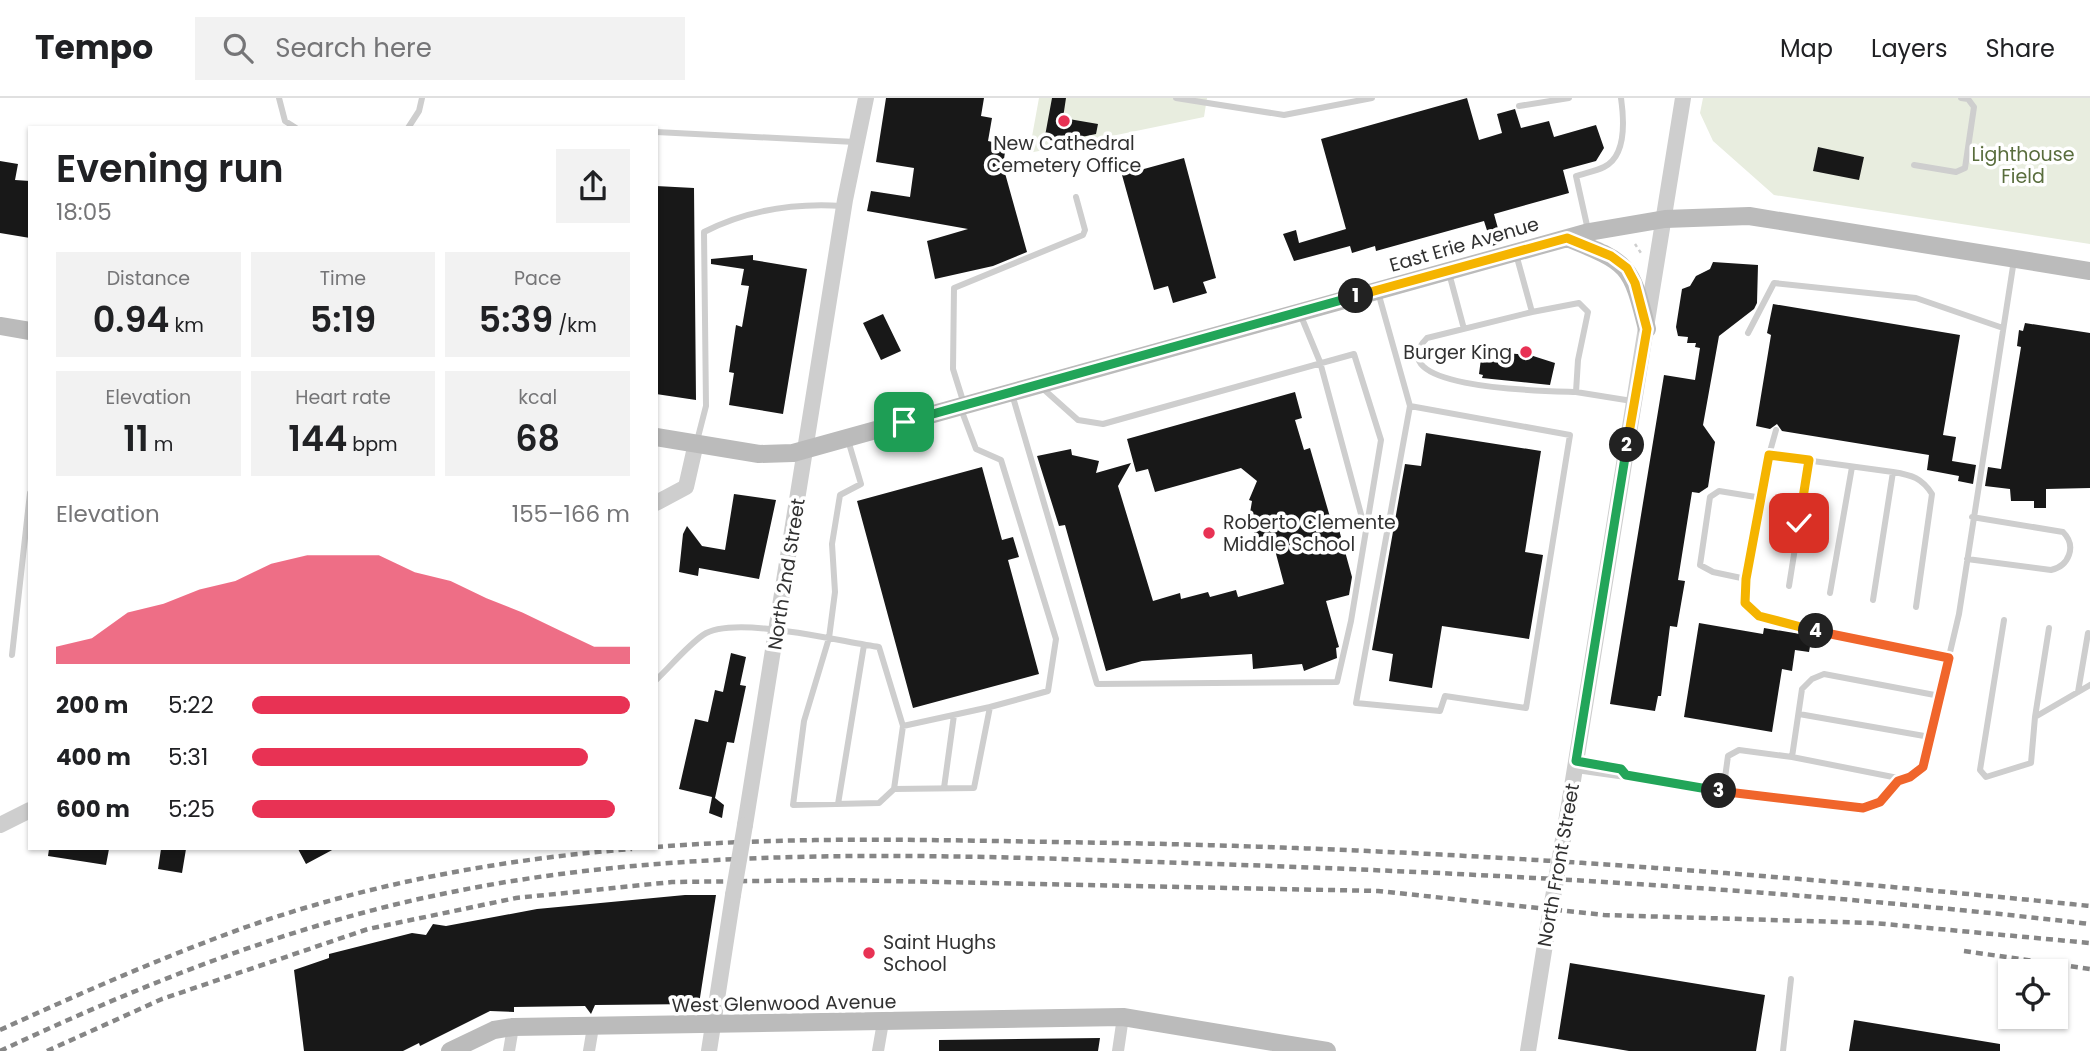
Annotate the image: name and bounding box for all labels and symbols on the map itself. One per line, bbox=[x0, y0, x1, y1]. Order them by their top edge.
marker: New Cathedral Cemetery Office bbox=[1056, 113, 1072, 129]
place label: New Cathedral Cemetery Office bbox=[987, 130, 1141, 179]
park label: Lighthouse Field bbox=[1972, 141, 2074, 190]
street label: East Erie Avenue bbox=[1386, 210, 1542, 279]
pin: 1 bbox=[1338, 278, 1374, 314]
place label: Burger King bbox=[1403, 339, 1512, 366]
marker: Burger King bbox=[1518, 344, 1534, 360]
pin bbox=[874, 392, 934, 452]
pin: 2 bbox=[1610, 428, 1644, 462]
pin bbox=[1769, 493, 1829, 553]
street label: North 2nd Street bbox=[761, 496, 812, 652]
place label: Roberto Clemente Middle School bbox=[1223, 509, 1396, 558]
marker: Roberto Clemente Middle School bbox=[1201, 525, 1217, 541]
pin: 4 bbox=[1798, 614, 1834, 648]
pin: 3 bbox=[1702, 774, 1736, 808]
street label: North Front Street bbox=[1531, 781, 1586, 949]
place label: Saint Hughs School bbox=[883, 929, 996, 978]
marker: Saint Hughs School bbox=[861, 945, 877, 961]
street label: West Glenwood Avenue bbox=[671, 988, 897, 1019]

